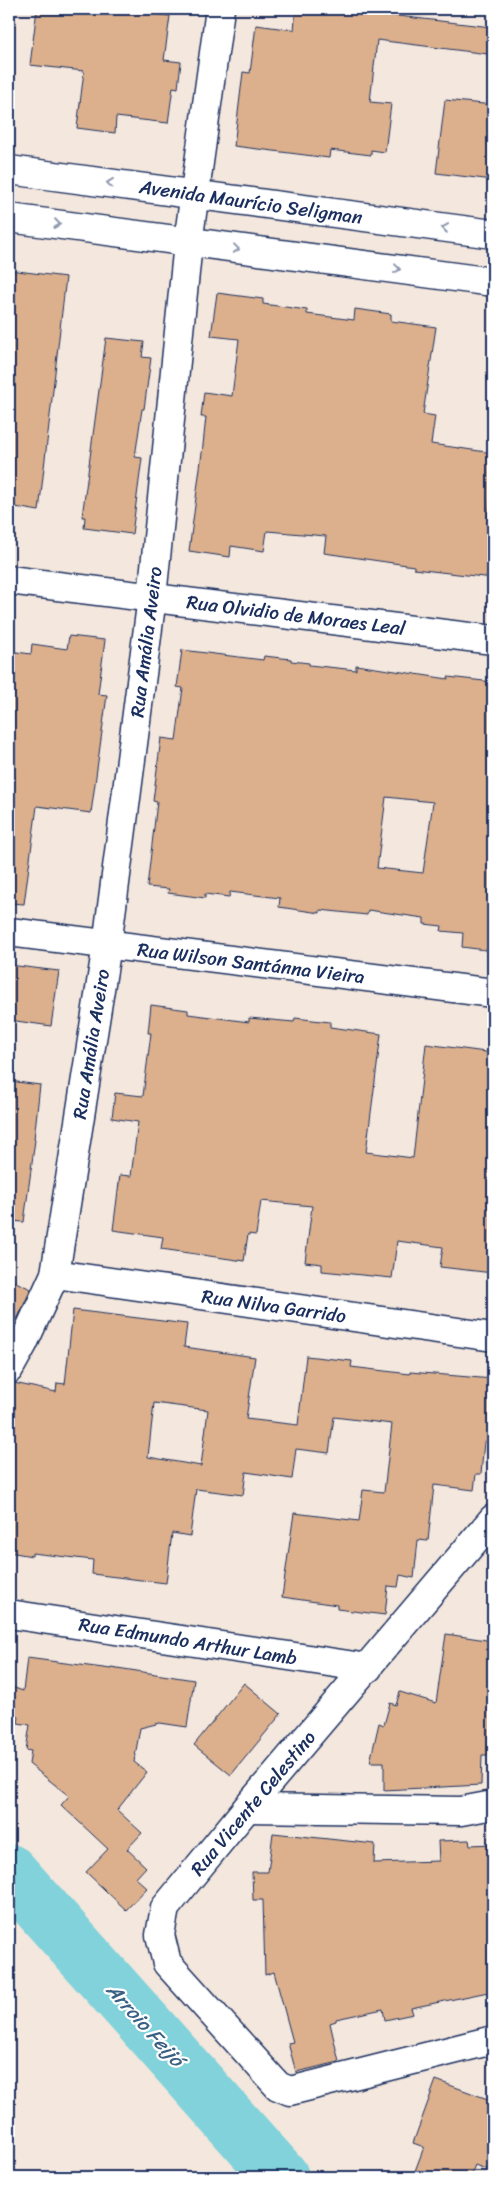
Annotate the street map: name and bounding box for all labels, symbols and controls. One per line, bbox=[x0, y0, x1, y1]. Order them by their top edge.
street label: Avenida Maurício Seligman bbox=[136, 170, 365, 234]
one-way arrow bbox=[106, 178, 114, 189]
one-way arrow bbox=[53, 218, 61, 229]
one-way arrow bbox=[441, 223, 449, 234]
one-way arrow bbox=[232, 243, 240, 254]
one-way arrow bbox=[393, 264, 402, 274]
street label: Rua Amália Aveiro bbox=[120, 564, 172, 719]
street label: Rua Olvidio de Moraes Leal bbox=[185, 585, 408, 645]
street label: Rua Wilson Santánna Vieira bbox=[135, 933, 367, 993]
street label: Rua Amália Aveiro bbox=[63, 966, 119, 1121]
street label: Rua Nilva Garrido bbox=[200, 1280, 349, 1333]
street label: Rua Edmundo Arthur Lamb bbox=[76, 1607, 300, 1675]
street label: Rua Vicente Celestino bbox=[182, 1723, 324, 1883]
water label: Arroio Feijó bbox=[97, 1974, 195, 2078]

